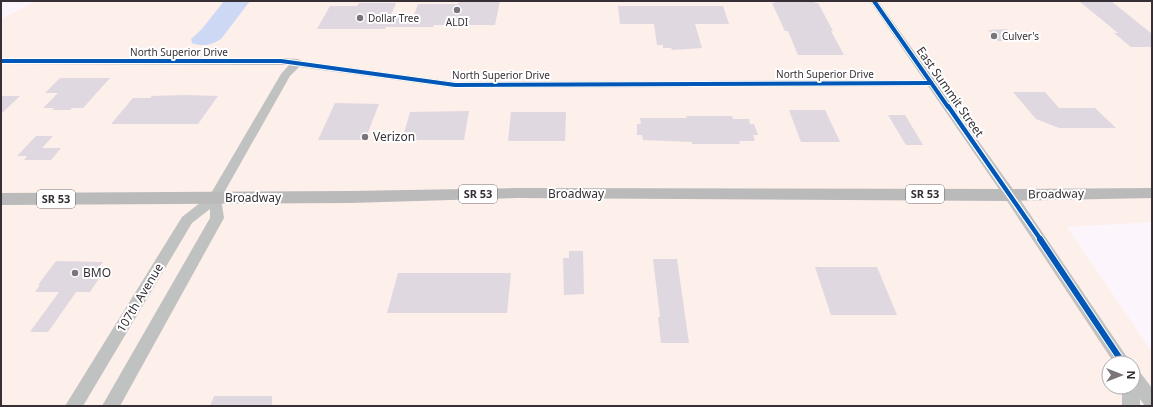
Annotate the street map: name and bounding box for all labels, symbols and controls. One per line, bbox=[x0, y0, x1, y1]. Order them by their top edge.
marker: ALDI bbox=[452, 5, 462, 15]
place label: Dollar Tree bbox=[368, 11, 419, 25]
marker: Dollar Tree bbox=[355, 13, 365, 23]
place label: ALDI bbox=[446, 15, 468, 29]
place label: Culver's bbox=[1002, 29, 1039, 43]
marker: Culver's bbox=[989, 31, 999, 41]
street label: East Summit Street bbox=[913, 43, 988, 141]
street label: North Superior Drive bbox=[130, 45, 228, 59]
street label: North Superior Drive bbox=[776, 67, 874, 81]
street label: North Superior Drive bbox=[452, 68, 550, 82]
place label: Verizon bbox=[373, 128, 415, 145]
marker: Verizon bbox=[360, 132, 370, 142]
street label: Broadway bbox=[1028, 184, 1085, 202]
road number: SR 53 bbox=[459, 185, 497, 203]
street label: Broadway bbox=[548, 185, 605, 202]
road number: SR 53 bbox=[906, 185, 944, 203]
street label: Broadway bbox=[225, 189, 282, 206]
road number: SR 53 bbox=[37, 190, 75, 208]
street label: 107th Avenue bbox=[112, 260, 167, 335]
place label: BMO bbox=[83, 264, 111, 281]
marker: BMO bbox=[70, 268, 80, 278]
north arrow bbox=[1101, 355, 1141, 395]
text: N bbox=[1124, 371, 1139, 379]

